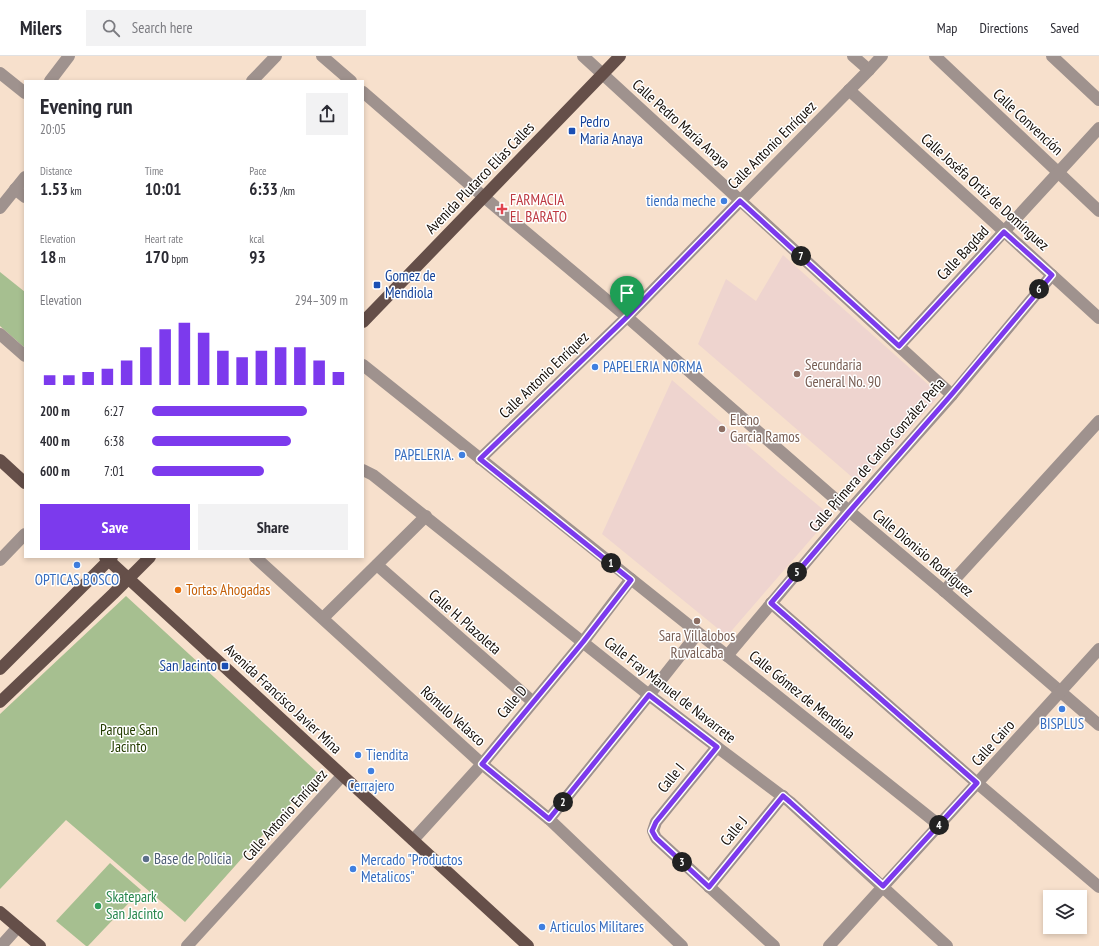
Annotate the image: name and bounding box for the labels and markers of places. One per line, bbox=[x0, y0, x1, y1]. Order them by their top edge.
place label: Pedro Maria Anaya bbox=[580, 112, 643, 148]
marker: Pedro Maria Anaya bbox=[567, 126, 577, 136]
place label: FARMACIA EL BARATO bbox=[510, 190, 567, 226]
place label: tienda meche bbox=[646, 191, 716, 210]
marker: tienda meche bbox=[719, 196, 729, 206]
marker: FARMACIA EL BARATO bbox=[497, 204, 507, 214]
pin: 7 bbox=[791, 246, 811, 266]
place label: Gomez de Mendiola bbox=[385, 266, 436, 302]
pin bbox=[610, 276, 644, 317]
pin: 6 bbox=[1029, 279, 1049, 299]
marker: Gomez de Mendiola bbox=[372, 280, 382, 290]
place label: Secundaria General No. 90 bbox=[805, 355, 881, 391]
place label: PAPELERIA NORMA bbox=[603, 357, 703, 376]
marker: PAPELERIA NORMA bbox=[590, 362, 600, 372]
marker: Secundaria General No. 90 bbox=[792, 369, 802, 379]
place label: Eleno Garcia Ramos bbox=[730, 410, 800, 446]
marker: Eleno Garcia Ramos bbox=[717, 424, 727, 434]
place label: PAPELERIA. bbox=[394, 445, 454, 464]
marker: PAPELERIA. bbox=[457, 450, 467, 460]
pin: 1 bbox=[601, 553, 621, 573]
marker: OPTICAS BOSCO bbox=[72, 560, 82, 570]
pin: 5 bbox=[787, 562, 807, 582]
place label: OPTICAS BOSCO bbox=[35, 570, 119, 589]
place label: Tortas Ahogadas bbox=[186, 580, 270, 599]
marker: Tortas Ahogadas bbox=[173, 585, 183, 595]
marker: Sara Villalobos Ruvalcaba bbox=[692, 616, 702, 626]
place label: Sara Villalobos Ruvalcaba bbox=[659, 626, 735, 662]
place label: San Jacinto bbox=[160, 656, 217, 675]
marker: San Jacinto bbox=[220, 661, 230, 671]
marker: BISPLUS bbox=[1057, 704, 1067, 714]
place label: BISPLUS bbox=[1040, 714, 1084, 733]
place label: Tiendita bbox=[366, 745, 409, 764]
marker: Tiendita bbox=[353, 750, 363, 760]
marker: Cerrajero bbox=[366, 766, 376, 776]
place label: Cerrajero bbox=[348, 776, 394, 795]
pin: 2 bbox=[553, 792, 573, 812]
pin: 4 bbox=[929, 815, 949, 835]
place label: Base de Policia bbox=[154, 849, 232, 868]
place label: Mercado "Productos Metalicos" bbox=[361, 850, 463, 886]
pin: 3 bbox=[672, 852, 692, 872]
marker: Base de Policia bbox=[141, 854, 151, 864]
marker: Mercado "Productos Metalicos" bbox=[348, 864, 358, 874]
place label: Skatepark San Jacinto bbox=[106, 887, 163, 923]
marker: Skatepark San Jacinto bbox=[93, 901, 103, 911]
place label: Articulos Militares bbox=[550, 917, 644, 936]
marker: Articulos Militares bbox=[537, 922, 547, 932]

